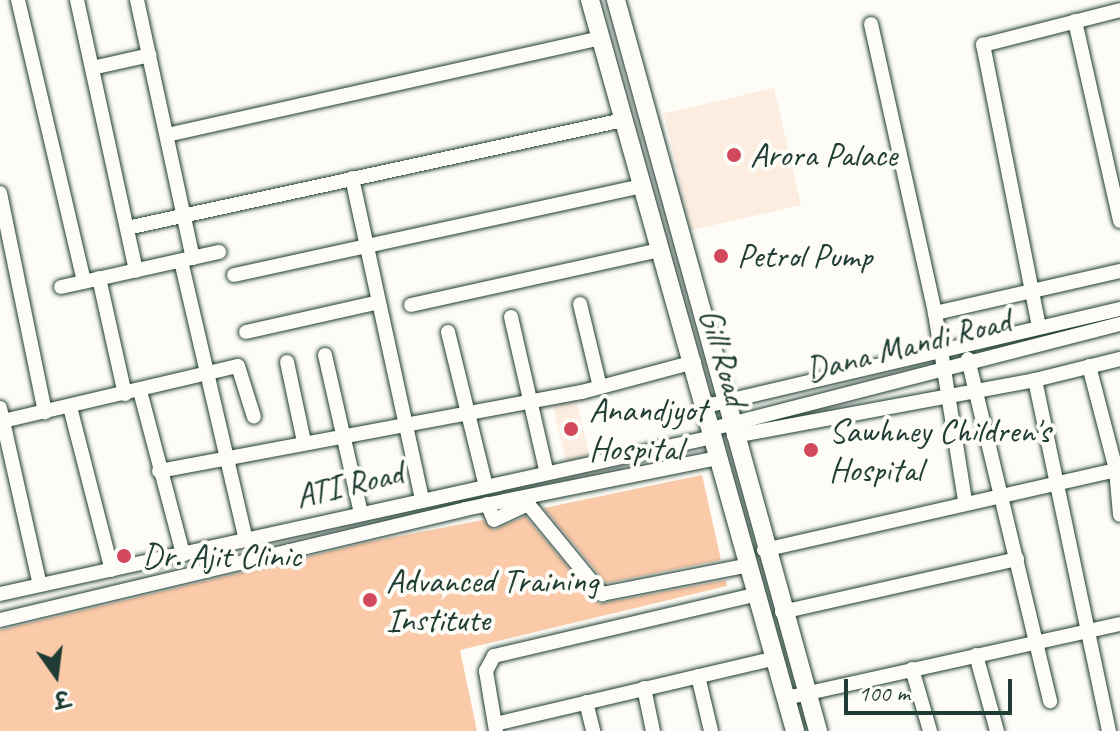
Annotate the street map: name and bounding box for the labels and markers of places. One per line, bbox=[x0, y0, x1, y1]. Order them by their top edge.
place label: Arora Palace bbox=[750, 135, 897, 175]
marker: Arora Palace bbox=[725, 146, 743, 164]
place label: Petrol Pump bbox=[737, 236, 872, 276]
marker: Petrol Pump bbox=[712, 247, 730, 265]
place label: Anandjyot Hospital bbox=[589, 389, 706, 468]
place label: Sawhney Children's Hospital bbox=[829, 410, 1050, 490]
marker: Anandjyot Hospital bbox=[560, 418, 582, 440]
marker: Sawhney Children's Hospital bbox=[800, 439, 822, 461]
place label: Dr. Ajit Clinic bbox=[142, 536, 302, 576]
marker: Dr. Ajit Clinic bbox=[113, 545, 135, 567]
place label: Advanced Training Institute bbox=[386, 560, 598, 640]
marker: Advanced Training Institute bbox=[361, 591, 379, 609]

